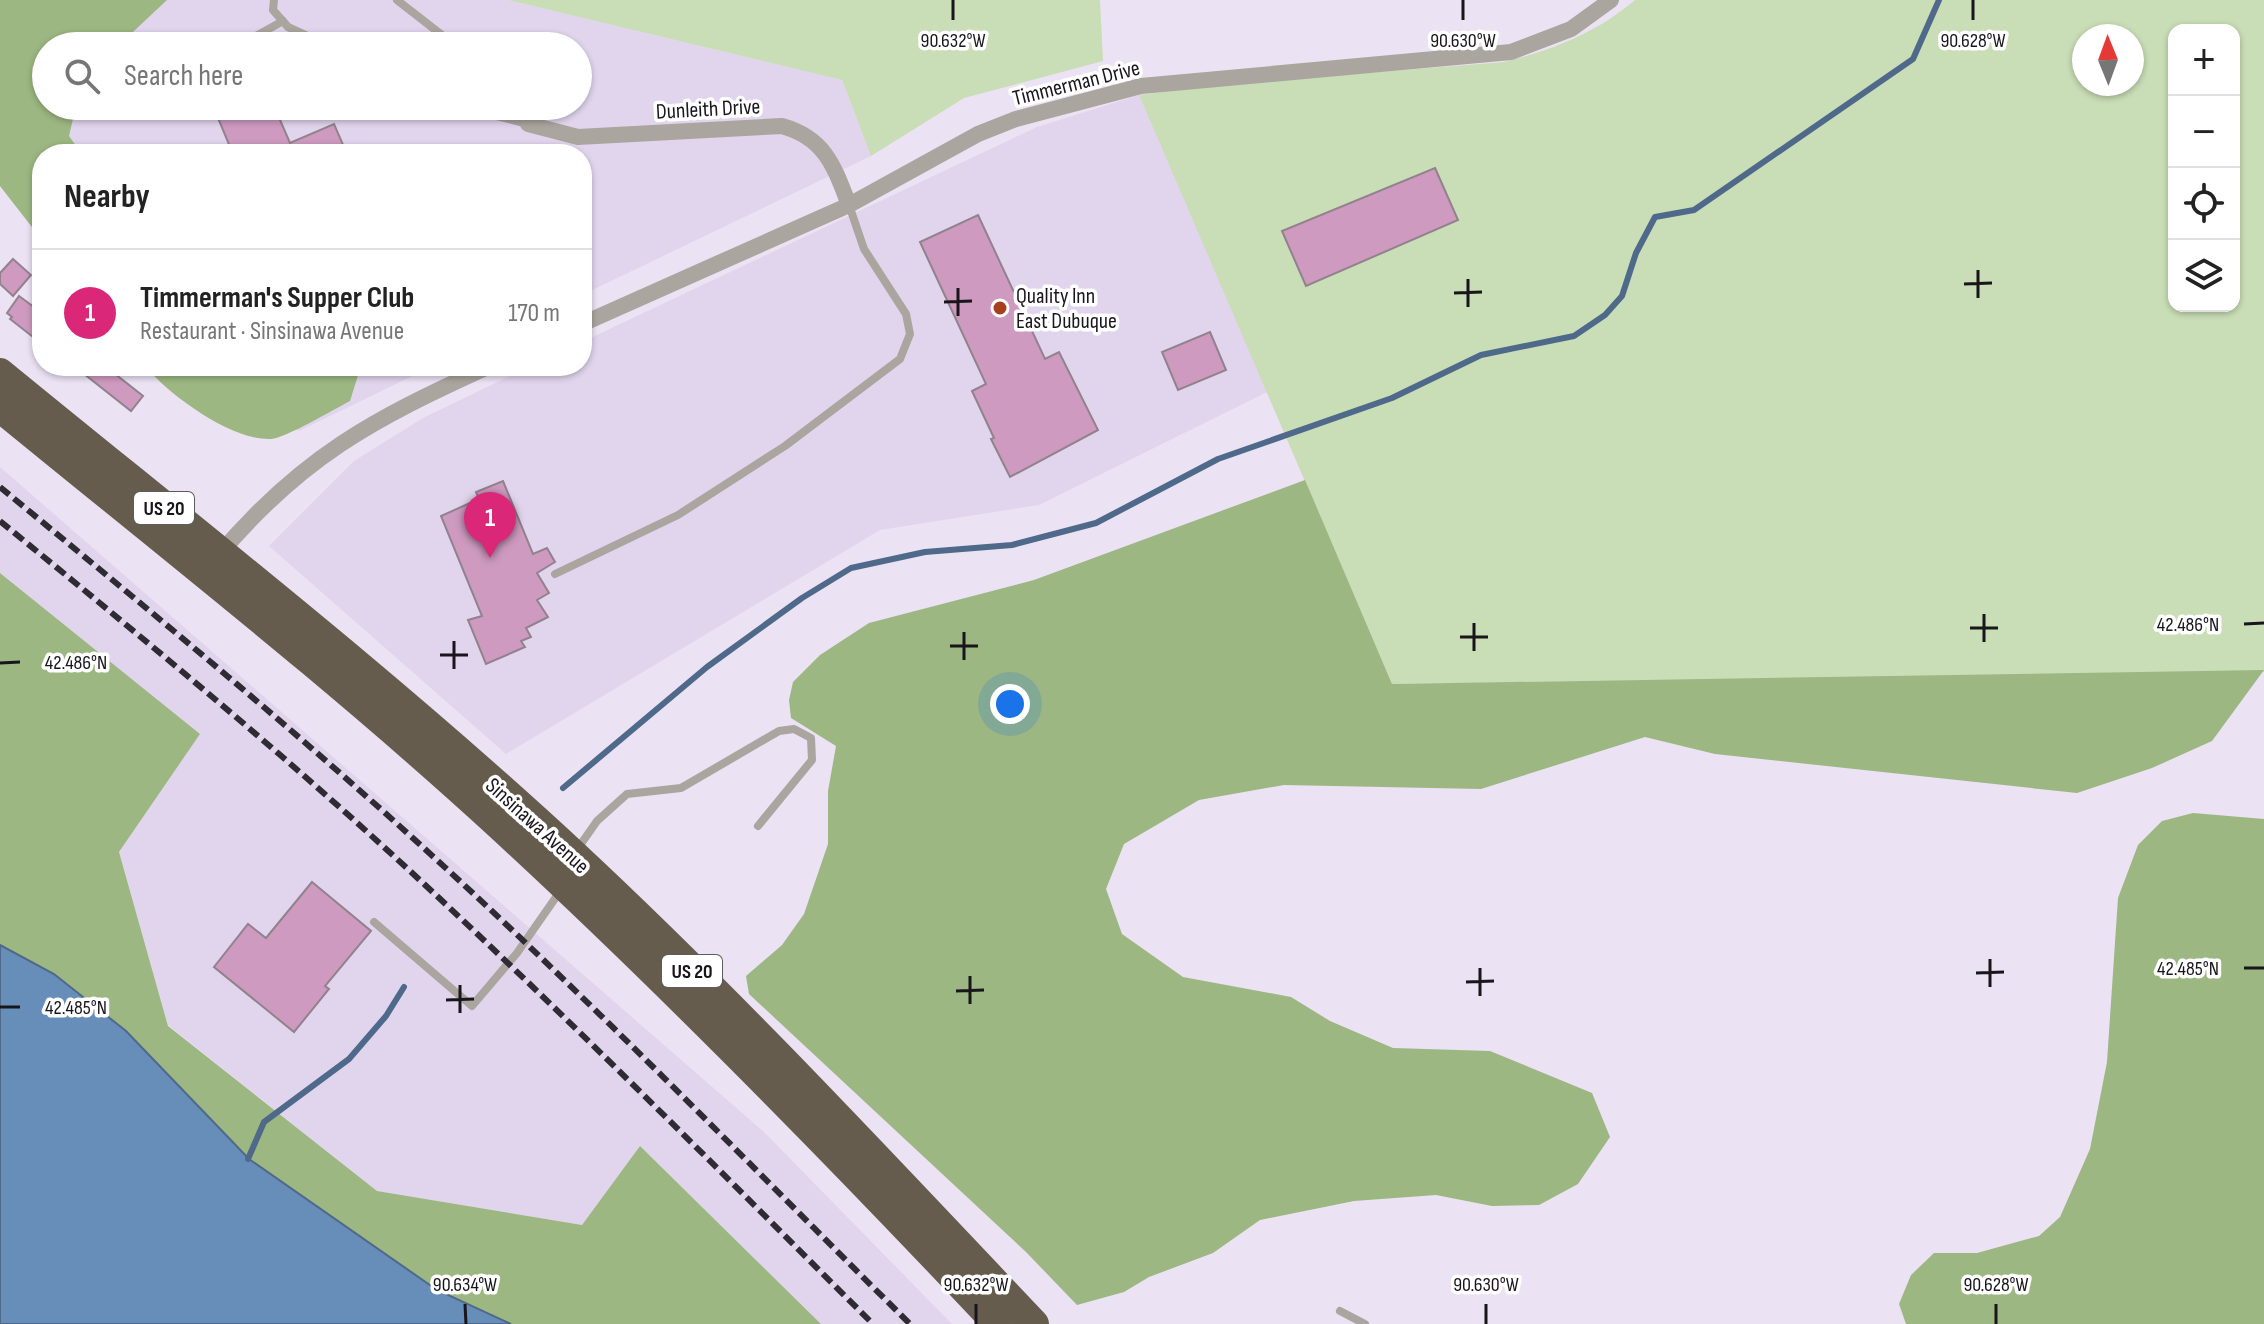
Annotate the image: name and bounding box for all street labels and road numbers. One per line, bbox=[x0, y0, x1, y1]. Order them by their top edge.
street label: Timmerman Drive bbox=[1010, 55, 1143, 112]
street label: Dunleith Drive bbox=[655, 93, 761, 126]
road number: US 20 bbox=[134, 492, 194, 524]
street label: Sinsinawa Avenue bbox=[479, 772, 595, 880]
road number: US 20 bbox=[662, 955, 722, 987]

